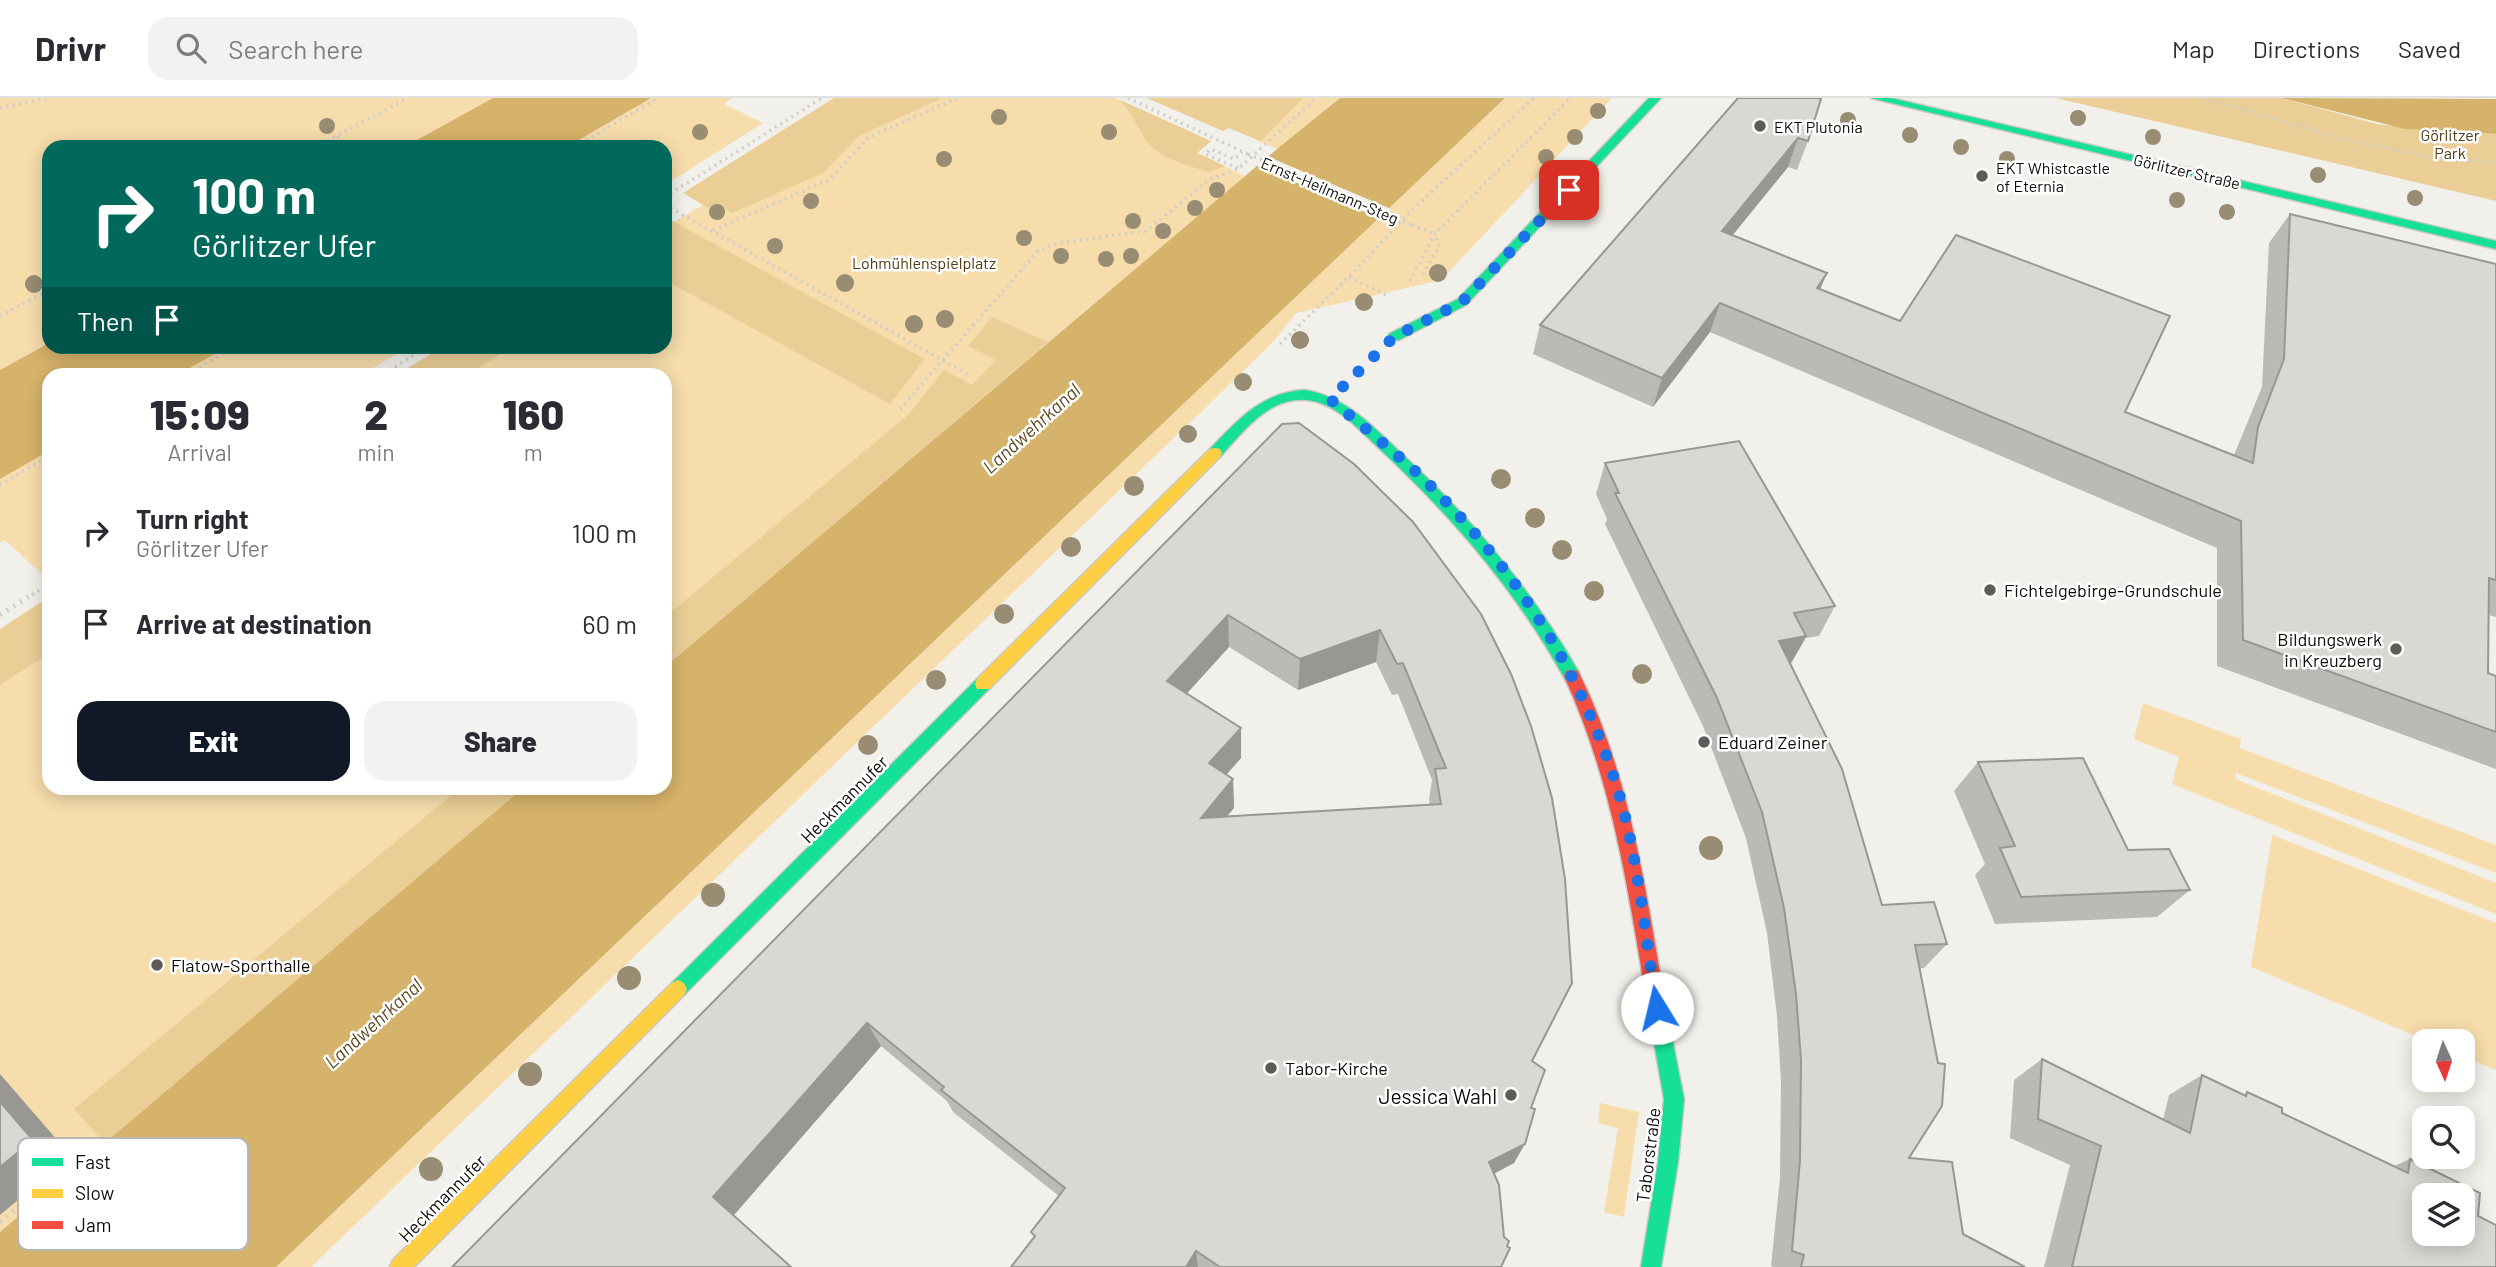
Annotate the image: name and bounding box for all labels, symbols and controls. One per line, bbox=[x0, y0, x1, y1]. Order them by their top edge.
search box bbox=[148, 17, 638, 80]
text: Drivr bbox=[35, 28, 106, 68]
icon: search bbox=[172, 29, 210, 67]
text: Search here bbox=[228, 33, 363, 64]
text: Map bbox=[2172, 34, 2215, 63]
text: Directions bbox=[2253, 34, 2360, 63]
text: Saved bbox=[2398, 34, 2461, 63]
place label: EKT Plutonia bbox=[1774, 117, 1863, 136]
marker: EKT Plutonia bbox=[1752, 118, 1768, 134]
park label: Görlitzer Park bbox=[2420, 125, 2480, 162]
street label: Görlitzer Straße bbox=[2132, 149, 2242, 193]
street label: Ernst-Heilmann-Steg bbox=[1258, 152, 1402, 228]
place label: EKT Whistcastle of Eternia bbox=[1996, 158, 2110, 195]
pin bbox=[1539, 160, 1599, 220]
text: 100 m bbox=[192, 165, 316, 224]
icon: right bbox=[77, 168, 168, 259]
marker: EKT Whistcastle of Eternia bbox=[1974, 168, 1990, 184]
icon: arrive bbox=[1550, 171, 1588, 209]
text: Görlitzer Ufer bbox=[192, 225, 376, 263]
park label: Lohmühlenspielplatz bbox=[852, 253, 996, 272]
icon: arrive bbox=[148, 301, 186, 339]
text: Then bbox=[77, 305, 134, 336]
water label: Landwehrkanal bbox=[978, 378, 1085, 478]
text: 15:09 bbox=[150, 388, 250, 438]
text: 2 bbox=[364, 388, 388, 438]
text: 160 bbox=[502, 388, 564, 438]
text: Arrival bbox=[168, 438, 232, 466]
text: min bbox=[357, 438, 395, 466]
text: m bbox=[524, 438, 543, 466]
text: Turn right bbox=[136, 503, 249, 534]
icon: right bbox=[77, 514, 115, 552]
text: 100 m bbox=[572, 517, 637, 548]
text: Görlitzer Ufer bbox=[136, 534, 268, 562]
place label: Fichtelgebirge-Grundschule bbox=[2004, 579, 2222, 601]
marker: Fichtelgebirge-Grundschule bbox=[1982, 582, 1998, 598]
icon: arrive bbox=[77, 605, 115, 643]
text: Arrive at destination bbox=[136, 608, 372, 639]
text: 60 m bbox=[582, 608, 637, 639]
place label: Bildungswerk in Kreuzberg bbox=[2277, 628, 2382, 671]
marker: Bildungswerk in Kreuzberg bbox=[2388, 641, 2404, 657]
button: Exit bbox=[77, 701, 350, 781]
button: Share bbox=[364, 701, 637, 781]
place label: Eduard Zeiner bbox=[1718, 731, 1828, 753]
marker: Eduard Zeiner bbox=[1696, 734, 1712, 750]
street label: Heckmannufer bbox=[796, 750, 893, 847]
place label: Flatow-Sporthalle bbox=[171, 954, 310, 976]
marker: Flatow-Sporthalle bbox=[149, 957, 165, 973]
position arrow bbox=[1620, 971, 1694, 1045]
water label: Landwehrkanal bbox=[320, 973, 427, 1073]
north arrow bbox=[2412, 1029, 2474, 1092]
map controls bbox=[2412, 1029, 2475, 1246]
place label: Tabor-Kirche bbox=[1285, 1057, 1388, 1079]
marker: Tabor-Kirche bbox=[1263, 1060, 1279, 1076]
place label: Jessica Wahl bbox=[1378, 1083, 1497, 1108]
marker: Jessica Wahl bbox=[1503, 1087, 1519, 1103]
street label: Taborstraße bbox=[1631, 1106, 1665, 1204]
button: search bbox=[2412, 1106, 2475, 1169]
legend bbox=[18, 1138, 248, 1250]
street label: Heckmannufer bbox=[394, 1149, 491, 1246]
text: Fast bbox=[75, 1150, 111, 1173]
text: Slow bbox=[75, 1181, 114, 1204]
button: layers bbox=[2412, 1183, 2475, 1246]
text: Jam bbox=[75, 1213, 111, 1236]

